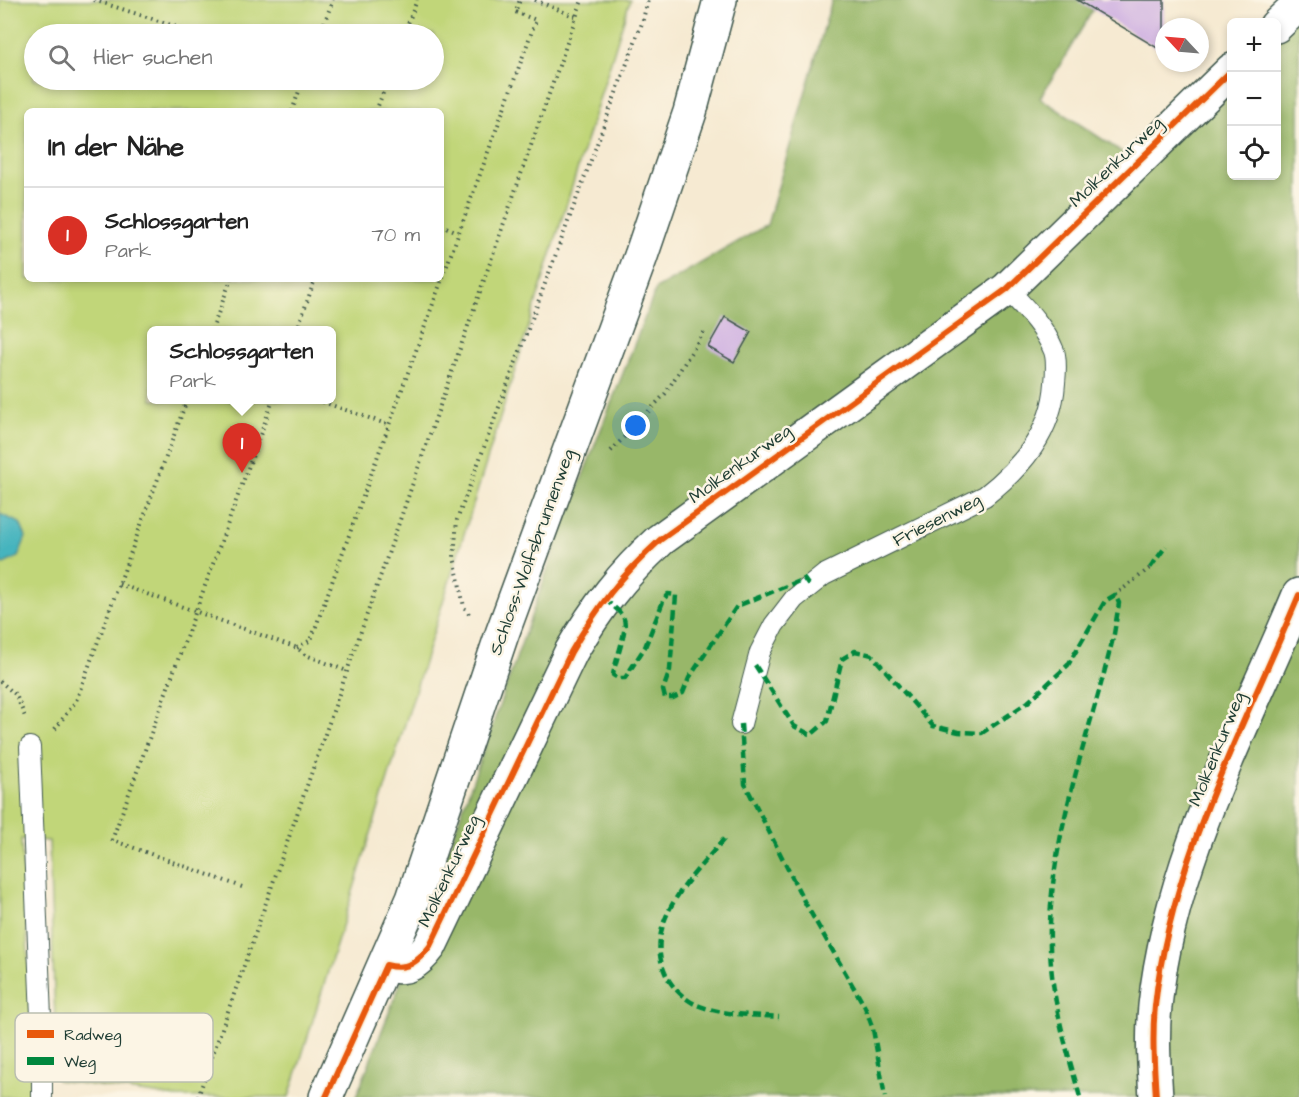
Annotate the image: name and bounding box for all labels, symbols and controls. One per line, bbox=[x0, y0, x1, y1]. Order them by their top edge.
north arrow bbox=[1155, 18, 1209, 72]
map controls bbox=[1227, 18, 1281, 180]
button: + bbox=[1227, 18, 1281, 72]
search box bbox=[24, 24, 444, 90]
icon: search bbox=[45, 41, 78, 74]
text: Hier suchen bbox=[93, 42, 212, 73]
button: − bbox=[1227, 72, 1281, 126]
street label: Molkenkurweg bbox=[1064, 111, 1169, 214]
button: locate bbox=[1227, 126, 1281, 180]
text: In der Nähe bbox=[48, 129, 184, 165]
text: Schlossgarten bbox=[105, 206, 248, 237]
text: 1 bbox=[66, 221, 69, 249]
text: 70 m bbox=[372, 221, 420, 249]
text: Park bbox=[105, 237, 151, 265]
popup bbox=[147, 326, 336, 404]
text: Schlossgarten bbox=[170, 336, 313, 367]
text: Park bbox=[170, 367, 216, 395]
your location bbox=[621, 411, 650, 440]
street label: Molkenkurweg bbox=[684, 418, 797, 511]
pin: 1 bbox=[222, 424, 262, 473]
street label: Schloss-Wolfsbrunnenweg bbox=[483, 445, 582, 659]
street label: Friesenweg bbox=[888, 487, 986, 554]
street label: Molkenkurweg bbox=[1183, 688, 1252, 810]
street label: Molkenkurweg bbox=[412, 811, 487, 932]
legend bbox=[15, 1013, 213, 1082]
text: Radweg bbox=[64, 1024, 122, 1047]
text: Weg bbox=[64, 1051, 96, 1074]

